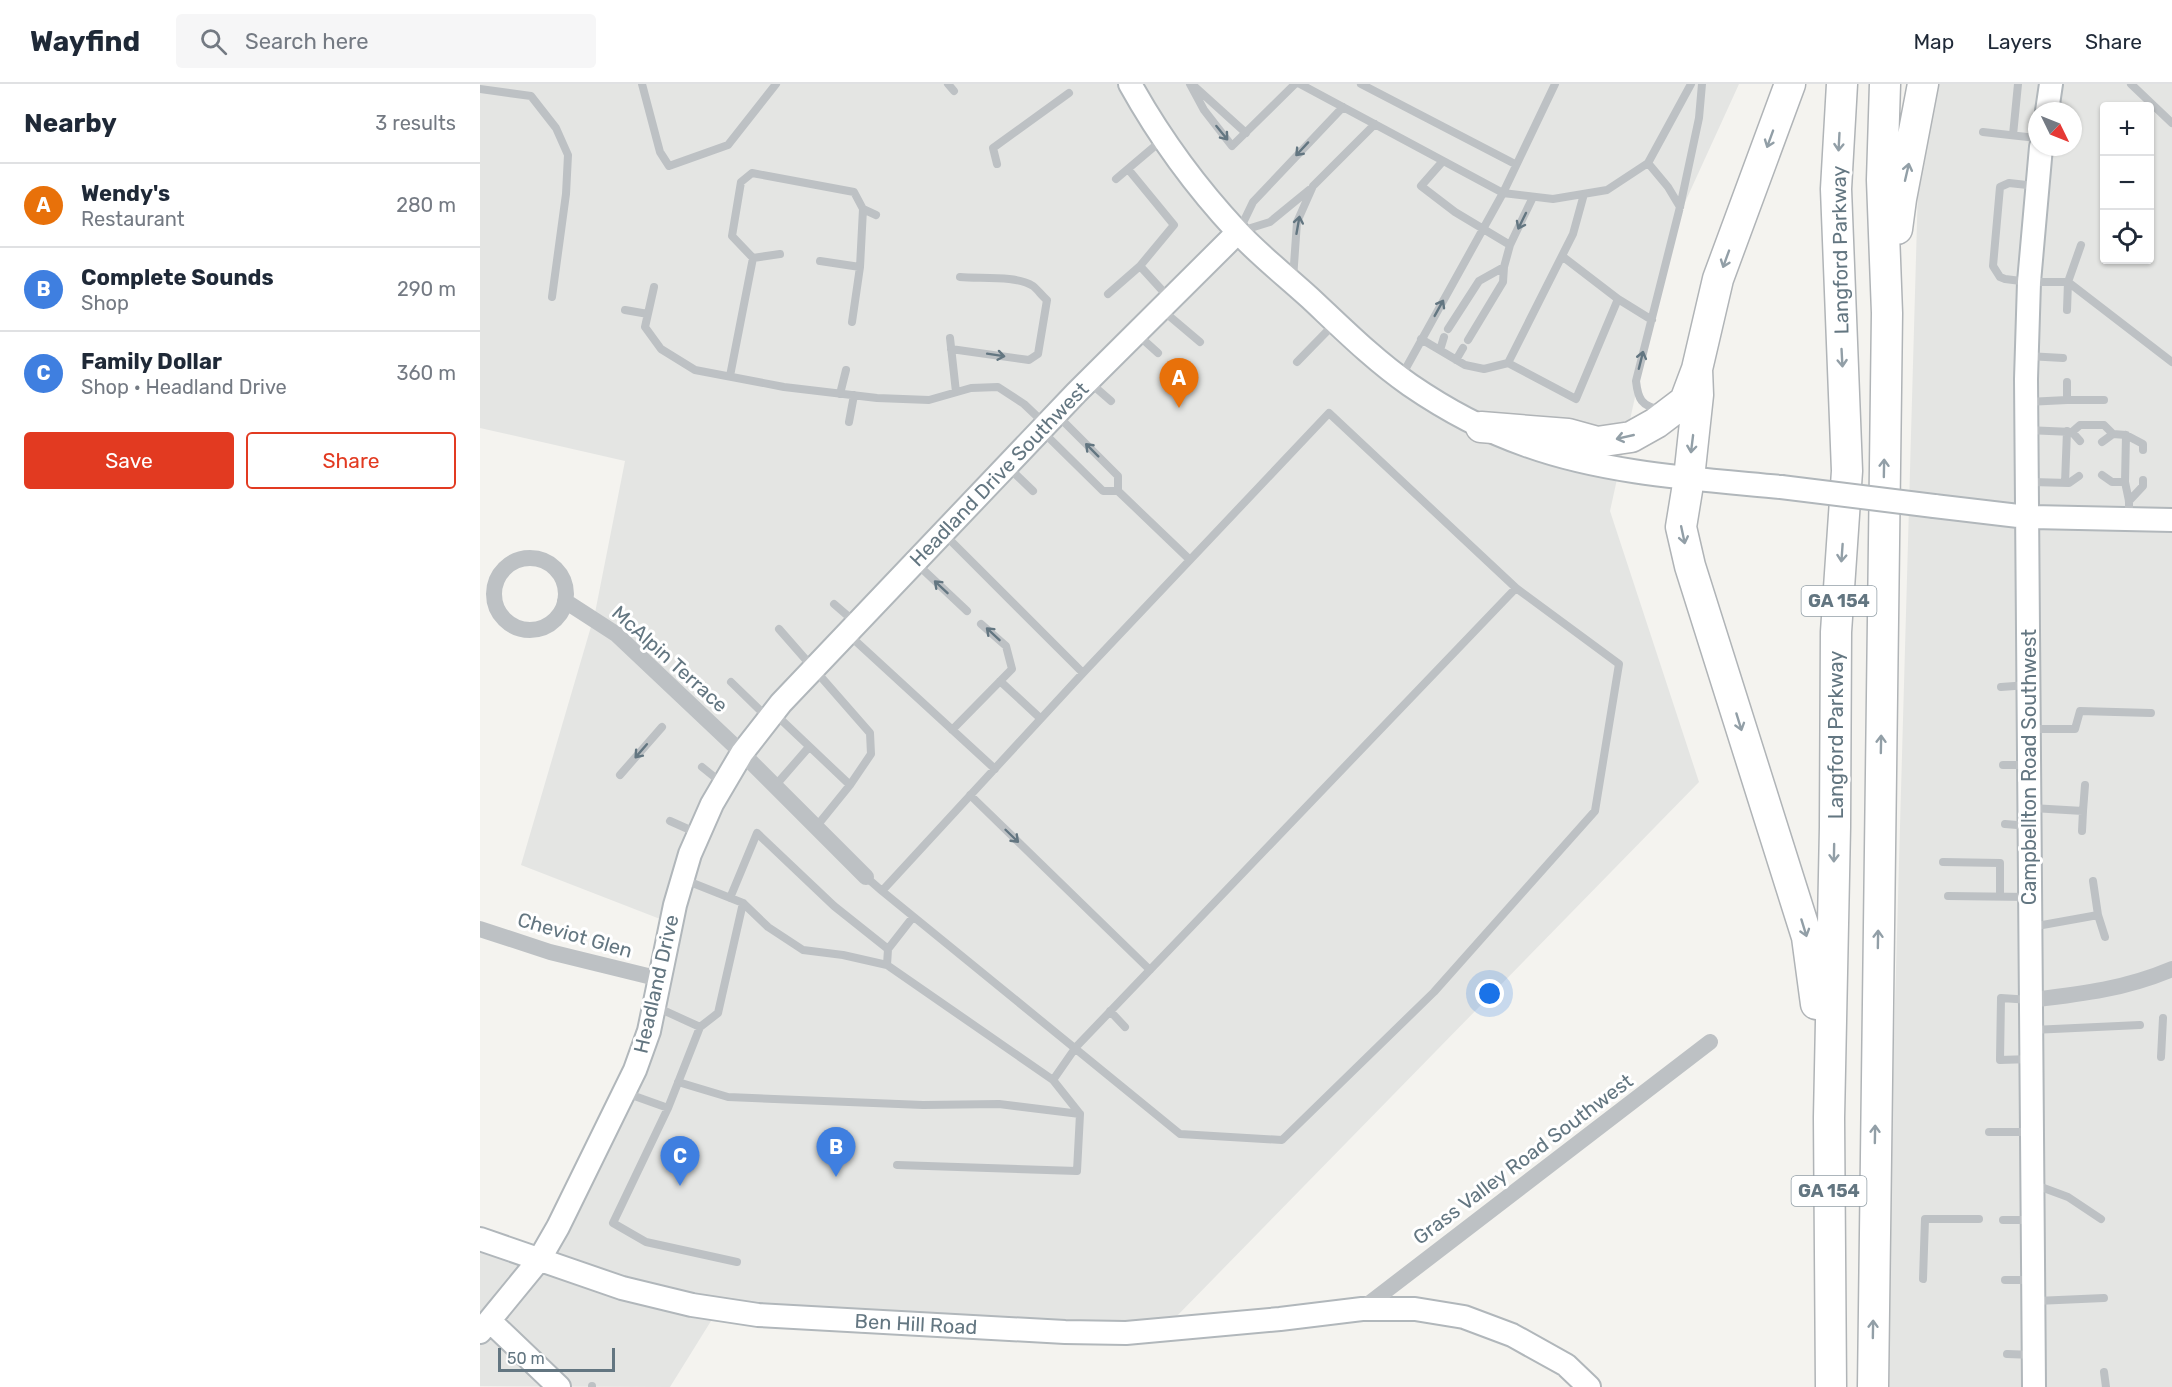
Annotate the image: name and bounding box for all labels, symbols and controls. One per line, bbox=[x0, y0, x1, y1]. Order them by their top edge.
search box bbox=[176, 14, 596, 68]
text: Wayfind bbox=[30, 25, 140, 58]
icon: search bbox=[197, 25, 230, 58]
text: Search here bbox=[245, 28, 369, 55]
text: Map bbox=[1913, 29, 1954, 54]
text: Layers bbox=[1987, 29, 2052, 54]
text: Share bbox=[2085, 29, 2142, 54]
north arrow bbox=[2028, 102, 2082, 156]
map controls bbox=[2100, 102, 2154, 264]
button: + bbox=[2100, 102, 2154, 156]
text: Nearby bbox=[24, 108, 117, 139]
text: 3 results bbox=[375, 111, 456, 135]
one-way arrow bbox=[1215, 125, 1229, 140]
one-way arrow bbox=[1763, 129, 1774, 148]
one-way arrow bbox=[1833, 132, 1844, 152]
one-way arrow bbox=[1295, 142, 1310, 157]
button: − bbox=[2100, 156, 2154, 210]
one-way arrow bbox=[1902, 162, 1913, 182]
street label: Langford Parkway bbox=[1827, 165, 1853, 335]
text: Wendy's bbox=[81, 180, 170, 207]
text: A bbox=[36, 193, 51, 217]
text: 280 m bbox=[396, 193, 456, 217]
text: Restaurant bbox=[81, 207, 185, 231]
button: locate bbox=[2100, 210, 2154, 264]
one-way arrow bbox=[1515, 211, 1527, 229]
one-way arrow bbox=[1293, 215, 1304, 235]
one-way arrow bbox=[1719, 250, 1730, 268]
text: Complete Sounds bbox=[81, 264, 274, 291]
text: B bbox=[36, 277, 51, 301]
text: 290 m bbox=[397, 277, 456, 301]
text: Shop bbox=[81, 291, 129, 315]
one-way arrow bbox=[1434, 299, 1445, 317]
text: Family Dollar bbox=[81, 348, 222, 375]
one-way arrow bbox=[1836, 348, 1847, 368]
one-way arrow bbox=[985, 349, 1005, 360]
one-way arrow bbox=[1636, 351, 1647, 370]
pin: A bbox=[1160, 358, 1198, 408]
text: C bbox=[36, 361, 51, 385]
text: 360 m bbox=[397, 361, 456, 385]
text: Shop · Headland Drive bbox=[81, 375, 287, 399]
street label: Headland Drive Southwest bbox=[905, 377, 1094, 571]
button: Save bbox=[24, 432, 234, 489]
button: Share bbox=[246, 432, 456, 489]
one-way arrow bbox=[1616, 432, 1635, 443]
one-way arrow bbox=[1687, 434, 1698, 454]
one-way arrow bbox=[1084, 443, 1099, 458]
one-way arrow bbox=[1879, 459, 1890, 479]
one-way arrow bbox=[1678, 525, 1689, 544]
one-way arrow bbox=[1836, 542, 1847, 562]
one-way arrow bbox=[933, 580, 948, 594]
road number: GA 154 bbox=[1802, 586, 1876, 616]
street label: McAlpin Terrace bbox=[607, 601, 733, 717]
one-way arrow bbox=[986, 627, 1001, 641]
street label: Campbellton Road Southwest bbox=[2017, 629, 2041, 905]
street label: Langford Parkway bbox=[1824, 651, 1848, 819]
one-way arrow bbox=[1734, 712, 1745, 731]
one-way arrow bbox=[1875, 734, 1886, 754]
one-way arrow bbox=[634, 743, 647, 759]
one-way arrow bbox=[1004, 829, 1019, 843]
one-way arrow bbox=[1829, 842, 1840, 862]
street label: Cheviot Glen bbox=[515, 907, 635, 963]
street label: Headland Drive bbox=[628, 912, 684, 1056]
one-way arrow bbox=[1799, 918, 1810, 937]
one-way arrow bbox=[1872, 929, 1884, 949]
your location bbox=[1475, 979, 1504, 1008]
street label: Grass Valley Road Southwest bbox=[1408, 1068, 1638, 1249]
one-way arrow bbox=[1869, 1124, 1881, 1144]
pin: B bbox=[816, 1128, 856, 1177]
pin: C bbox=[660, 1136, 700, 1186]
road number: GA 154 bbox=[1792, 1176, 1866, 1206]
street label: Ben Hill Road bbox=[854, 1309, 978, 1339]
one-way arrow bbox=[1868, 1319, 1879, 1339]
scale bar bbox=[498, 1345, 615, 1372]
text: 50 m bbox=[507, 1349, 545, 1368]

